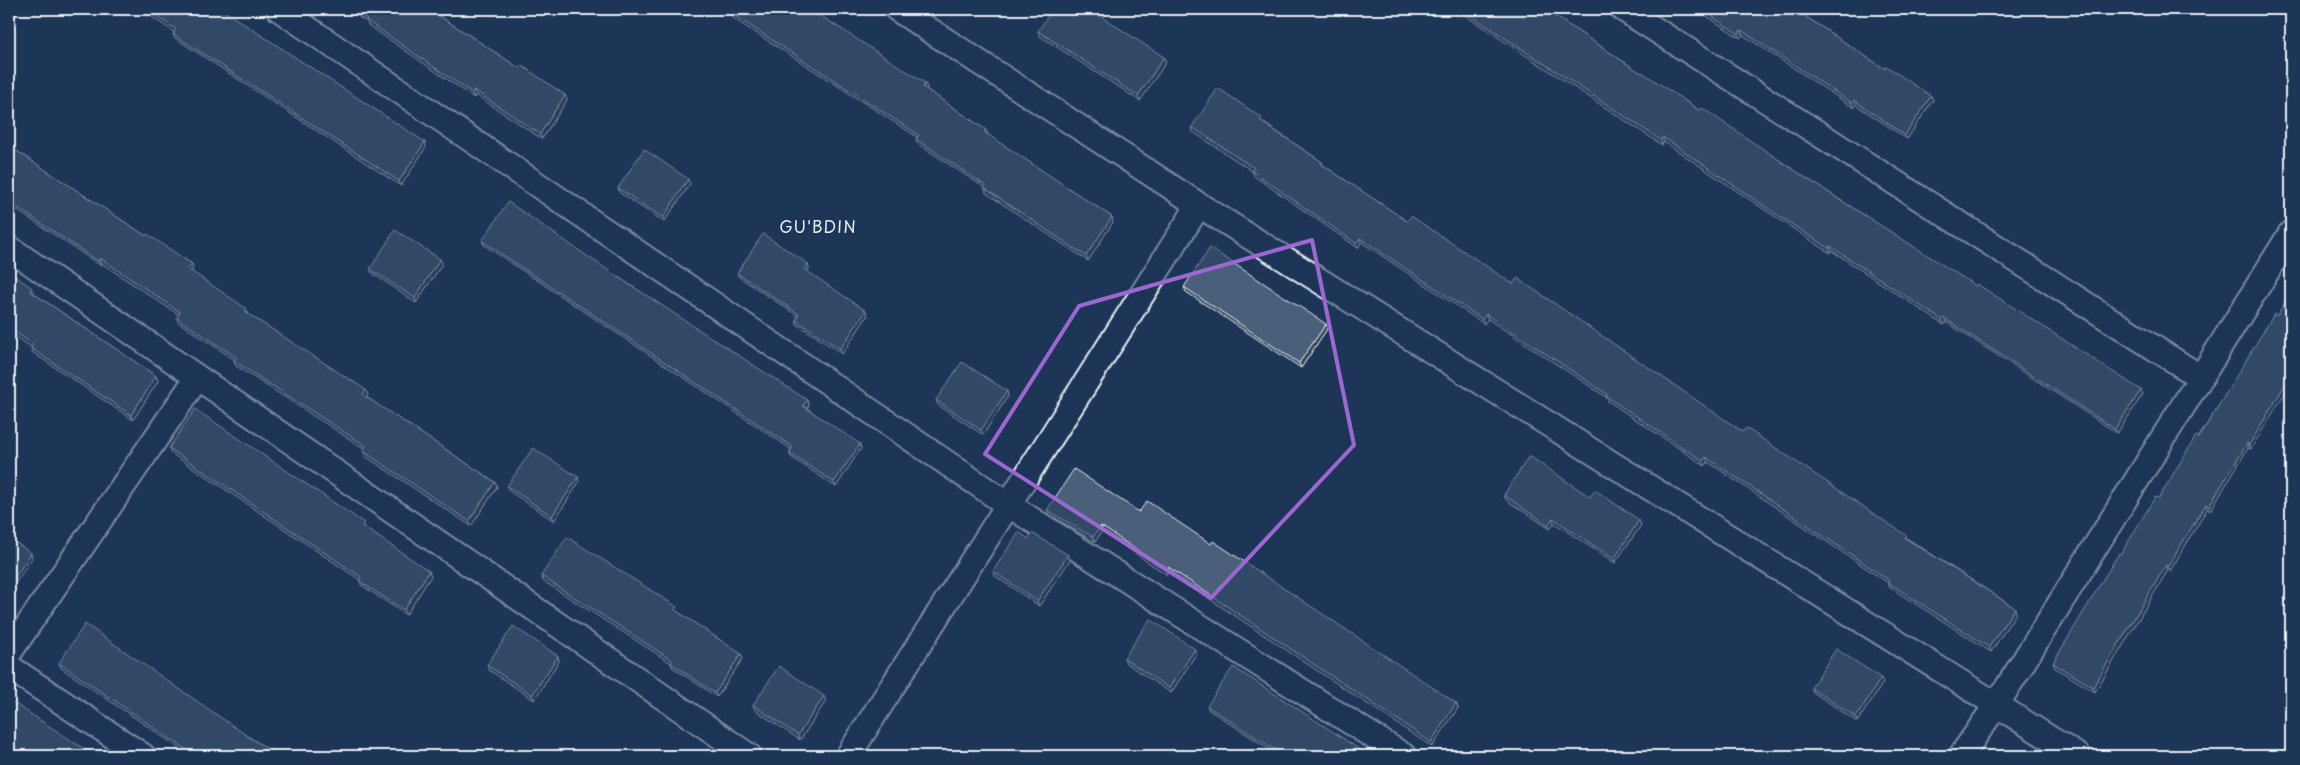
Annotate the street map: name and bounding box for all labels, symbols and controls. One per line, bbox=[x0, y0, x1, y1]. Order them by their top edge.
district label: GU'BDIN bbox=[779, 214, 857, 238]

